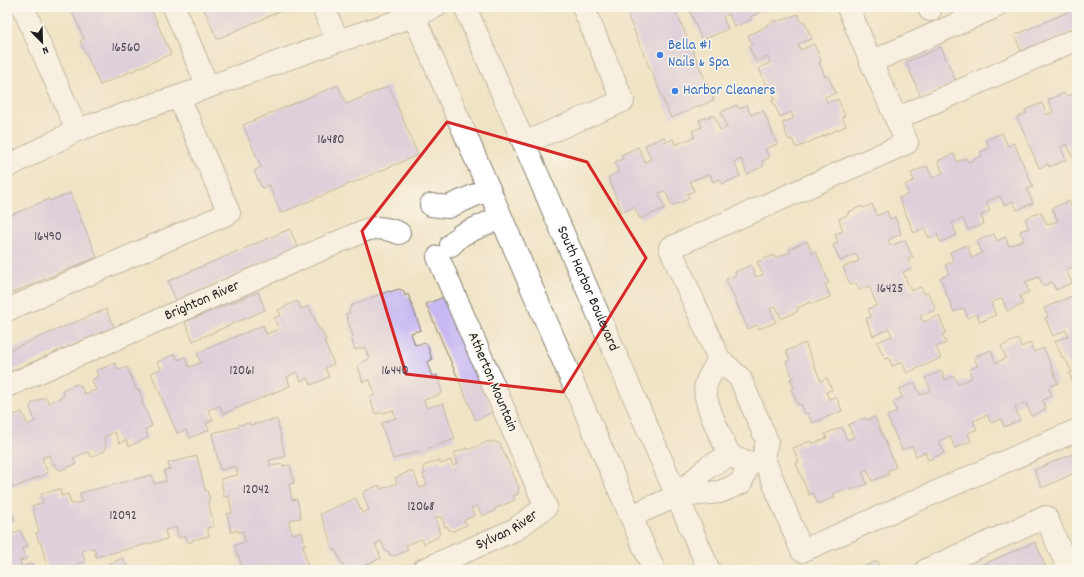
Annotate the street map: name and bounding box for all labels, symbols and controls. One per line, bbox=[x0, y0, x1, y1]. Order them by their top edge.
north arrow bbox=[22, 22, 62, 62]
place label: Bella #1 Nails & Spa bbox=[668, 35, 730, 74]
house number: 16560 bbox=[112, 39, 140, 58]
text: N bbox=[39, 41, 51, 58]
marker: Bella #1 Nails & Spa bbox=[655, 50, 665, 60]
place label: Harbor Cleaners bbox=[683, 80, 775, 102]
marker: Harbor Cleaners bbox=[670, 86, 680, 96]
house number: 16480 bbox=[318, 131, 344, 150]
street label: South Harbor Boulevard bbox=[550, 223, 624, 355]
house number: 16490 bbox=[34, 228, 62, 247]
street label: Brighton River bbox=[161, 275, 244, 327]
house number: 16425 bbox=[877, 280, 903, 299]
street label: Atherton Mountain bbox=[461, 329, 523, 435]
house number: 12061 bbox=[230, 362, 254, 381]
house number: 16440 bbox=[381, 362, 409, 381]
house number: 12042 bbox=[243, 481, 269, 500]
house number: 12068 bbox=[407, 498, 435, 517]
street label: Sylvan River bbox=[472, 505, 543, 556]
house number: 12092 bbox=[109, 507, 137, 526]

